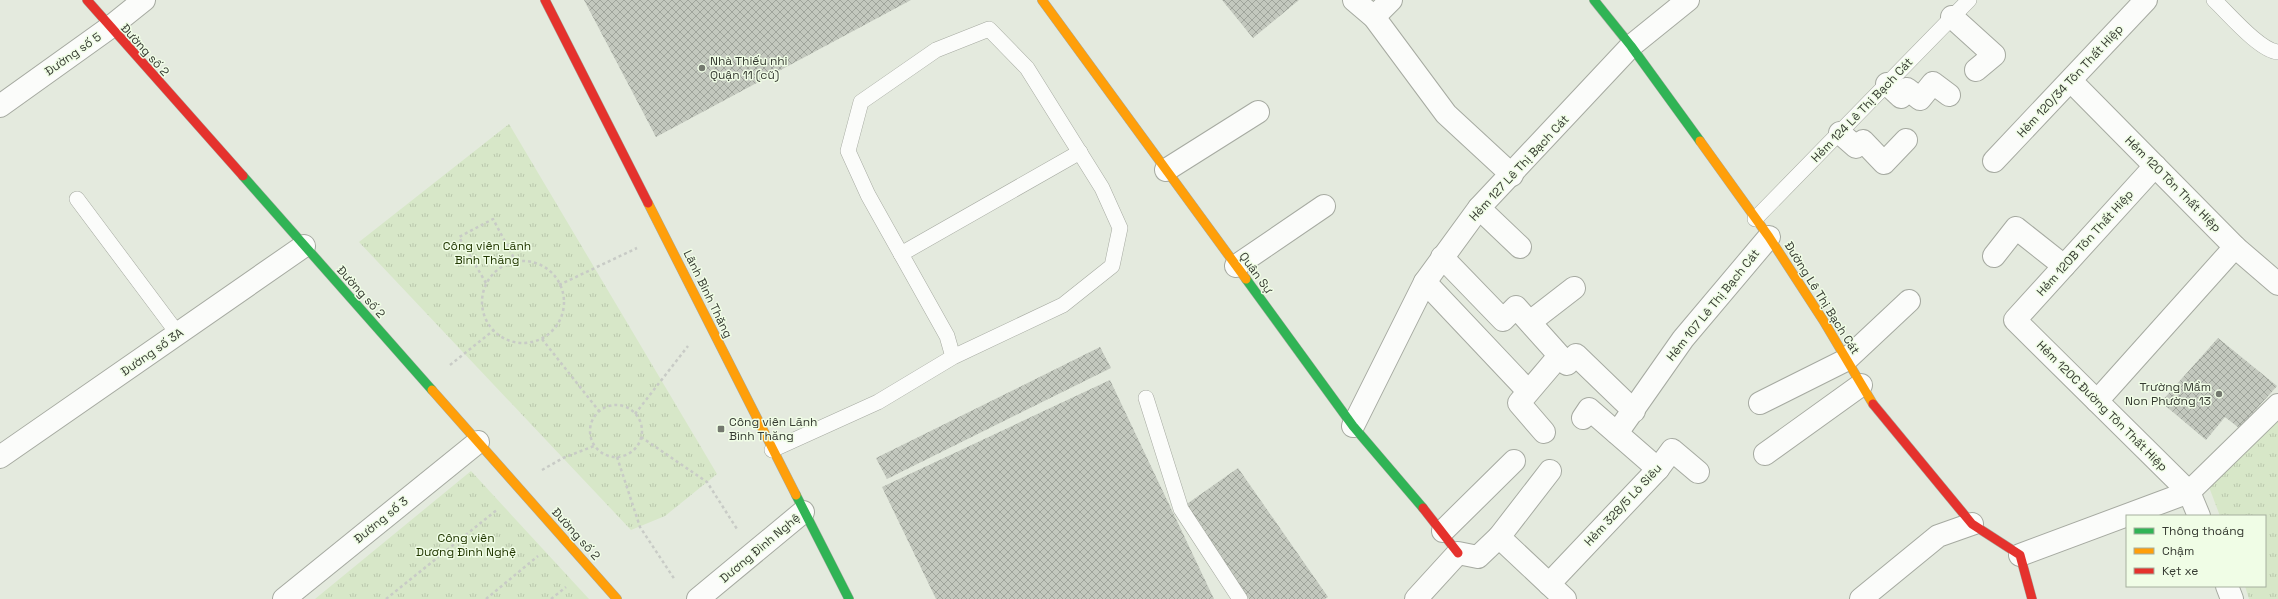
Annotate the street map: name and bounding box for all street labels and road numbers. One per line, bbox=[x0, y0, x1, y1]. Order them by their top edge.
street label: Đường số 2 bbox=[117, 20, 173, 80]
street label: Hẻm 120/34 Tôn Thất Hiệp bbox=[2013, 21, 2127, 141]
street label: Đường số 5 bbox=[42, 29, 104, 79]
street label: Hẻm 124 Lê Thị Bạch Cát bbox=[1808, 54, 1916, 166]
street label: Hẻm 127 Lê Thị Bạch Cát bbox=[1466, 112, 1572, 224]
street label: Hẻm 120 Tôn Thất Hiệp bbox=[2121, 132, 2225, 236]
street label: Hẻm 120B Tôn Thất Hiệp bbox=[2033, 186, 2137, 299]
street label: Đường Lê Thị Bạch Cát bbox=[1781, 239, 1863, 357]
street label: Hẻm 107 Lê Thị Bạch Cát bbox=[1663, 246, 1763, 364]
street label: Lãnh Binh Thăng bbox=[680, 247, 736, 341]
street label: Quân Sự bbox=[1235, 249, 1277, 297]
street label: Đường số 2 bbox=[333, 262, 389, 322]
street label: Đường số 3A bbox=[118, 324, 187, 379]
street label: Hẻm 120C Đường Tôn Thất Hiệp bbox=[2033, 337, 2171, 475]
street label: Hẻm 328/5 Lò Siêu bbox=[1581, 460, 1665, 550]
street label: Đường số 3 bbox=[351, 493, 411, 547]
street label: Đường số 2 bbox=[548, 504, 604, 564]
street label: Dương Đình Nghệ bbox=[717, 510, 803, 586]

